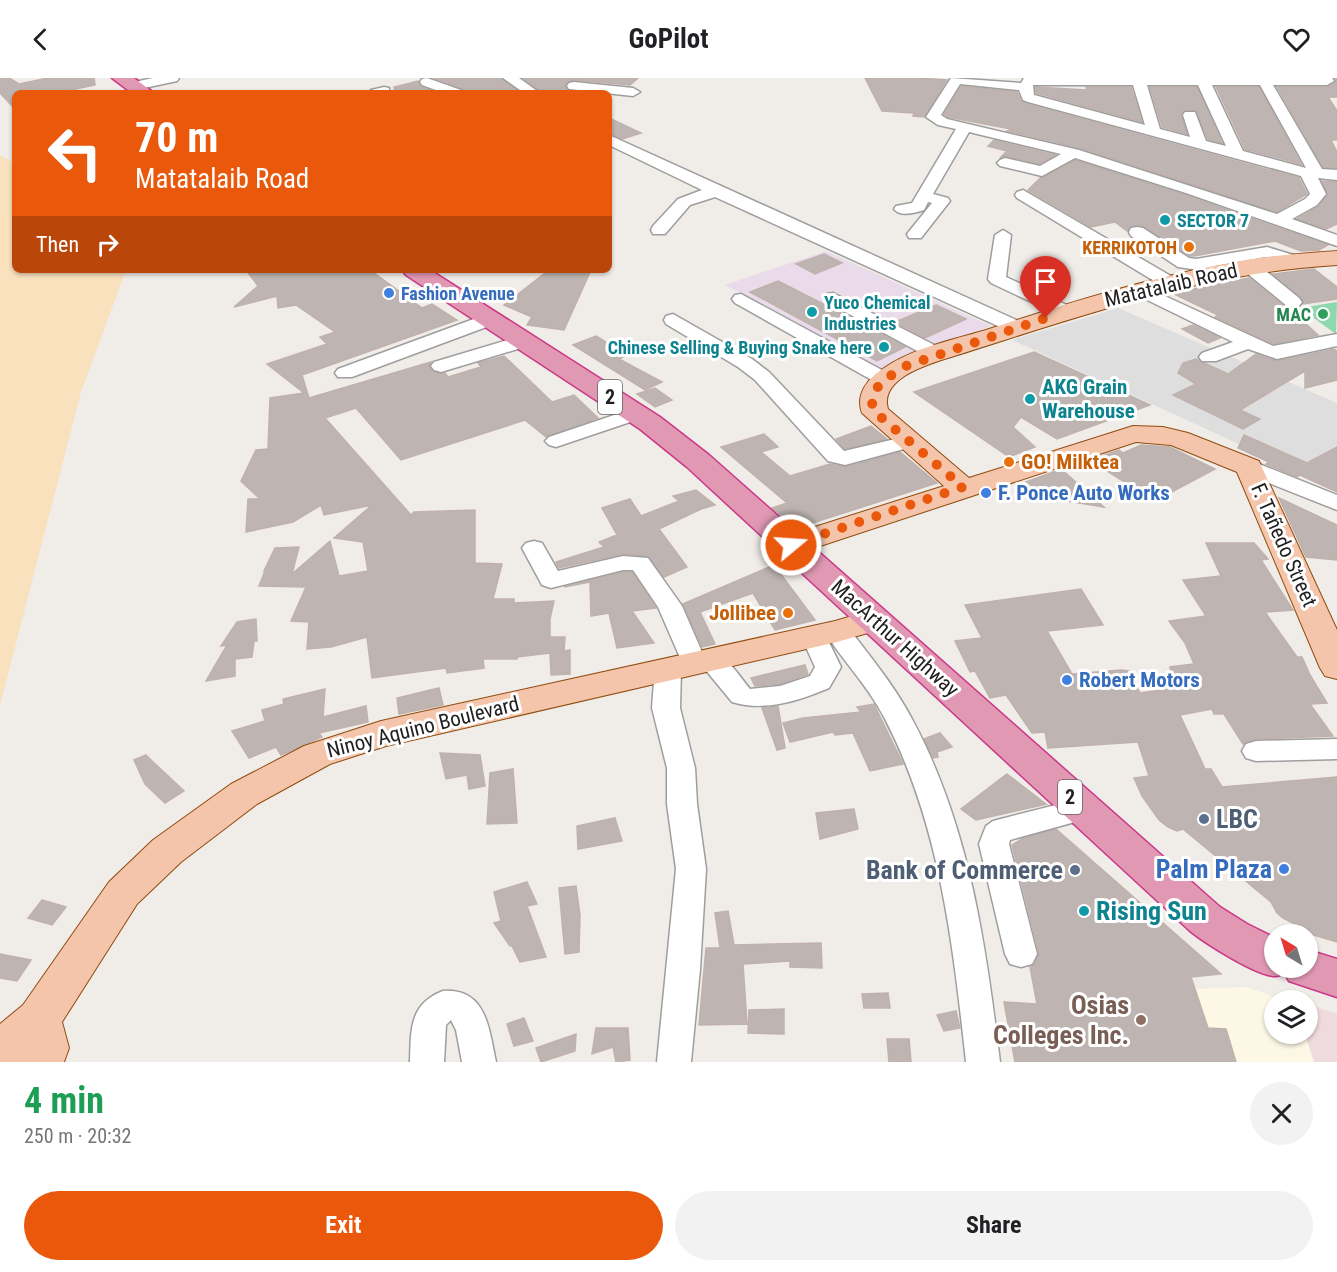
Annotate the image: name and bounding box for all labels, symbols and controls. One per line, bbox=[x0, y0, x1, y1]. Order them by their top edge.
icon: back bbox=[24, 23, 57, 56]
text: GoPilot bbox=[629, 23, 708, 55]
icon: heart bbox=[1280, 23, 1313, 56]
text: 70 m bbox=[135, 113, 218, 162]
icon: left bbox=[36, 114, 114, 192]
text: Matatalaib Road bbox=[135, 163, 309, 195]
place label: SECTOR 7 bbox=[1177, 210, 1249, 231]
marker: SECTOR 7 bbox=[1158, 213, 1172, 227]
icon: right bbox=[91, 228, 124, 261]
text: Then bbox=[36, 232, 79, 257]
place label: KERRIKOTOH bbox=[1082, 237, 1177, 258]
marker: KERRIKOTOH bbox=[1182, 240, 1196, 254]
pin bbox=[1020, 256, 1071, 318]
street label: Matatalaib Road bbox=[1102, 258, 1240, 312]
icon: arrive bbox=[1029, 265, 1062, 298]
place label: Fashion Avenue bbox=[401, 283, 515, 304]
marker: Fashion Avenue bbox=[382, 286, 396, 300]
place label: Yuco Chemical Industries bbox=[824, 292, 931, 334]
place label: MAC bbox=[1276, 304, 1311, 325]
marker: Yuco Chemical Industries bbox=[805, 305, 819, 319]
marker: MAC bbox=[1316, 307, 1330, 321]
place label: Chinese Selling & Buying Snake here bbox=[608, 337, 872, 358]
marker: Chinese Selling & Buying Snake here bbox=[877, 340, 891, 354]
place label: AKG Grain Warehouse bbox=[1042, 375, 1135, 423]
road number: 2 bbox=[598, 380, 622, 414]
marker: AKG Grain Warehouse bbox=[1023, 392, 1037, 406]
place label: GO! Milktea bbox=[1021, 450, 1119, 474]
marker: GO! Milktea bbox=[1002, 455, 1016, 469]
street label: F. Tañedo Street bbox=[1246, 480, 1322, 610]
place label: F. Ponce Auto Works bbox=[998, 481, 1170, 505]
marker: F. Ponce Auto Works bbox=[979, 486, 993, 500]
position arrow bbox=[759, 513, 823, 577]
street label: MacArthur Highway bbox=[826, 575, 964, 702]
place label: Jollibee bbox=[709, 601, 776, 625]
marker: Jollibee bbox=[781, 606, 795, 620]
place label: Robert Motors bbox=[1079, 668, 1200, 692]
marker: Robert Motors bbox=[1060, 673, 1074, 687]
street label: Ninoy Aquino Boulevard bbox=[324, 691, 522, 763]
road number: 2 bbox=[1058, 780, 1082, 814]
place label: LBC bbox=[1216, 804, 1258, 834]
marker: LBC bbox=[1197, 812, 1211, 826]
place label: Palm Plaza bbox=[1156, 854, 1272, 884]
place label: Bank of Commerce bbox=[866, 855, 1063, 885]
marker: Palm Plaza bbox=[1277, 862, 1291, 876]
marker: Bank of Commerce bbox=[1068, 863, 1082, 877]
place label: Rising Sun bbox=[1096, 896, 1207, 926]
marker: Rising Sun bbox=[1077, 904, 1091, 918]
north arrow bbox=[1264, 924, 1318, 978]
map controls bbox=[1264, 924, 1318, 1044]
place label: Osias Colleges Inc. bbox=[993, 990, 1129, 1050]
button: layers bbox=[1264, 990, 1318, 1044]
marker: Osias Colleges Inc. bbox=[1134, 1013, 1148, 1027]
text: 4 min bbox=[24, 1080, 104, 1122]
button: close bbox=[1250, 1082, 1313, 1145]
text: 250 m · 20:32 bbox=[24, 1124, 131, 1148]
button: Exit bbox=[24, 1191, 663, 1260]
button: Share bbox=[675, 1191, 1313, 1260]

